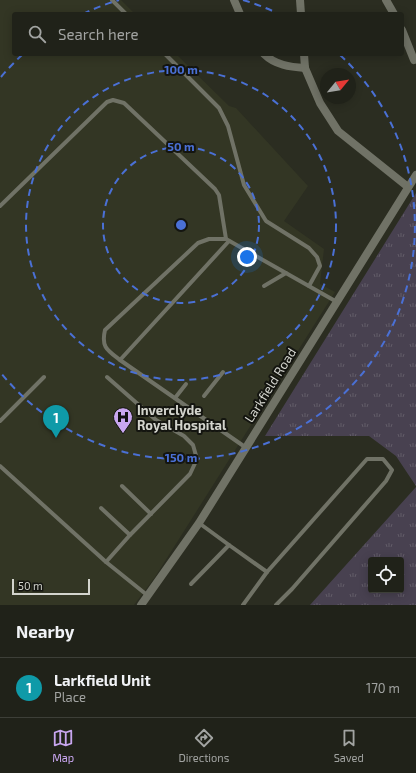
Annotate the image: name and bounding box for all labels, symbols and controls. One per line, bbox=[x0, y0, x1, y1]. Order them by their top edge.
search box bbox=[12, 12, 404, 56]
icon: search bbox=[26, 23, 48, 45]
text: Search here bbox=[58, 25, 139, 43]
text: 100 m bbox=[164, 62, 198, 76]
north arrow bbox=[320, 68, 356, 104]
text: 50 m bbox=[167, 139, 195, 153]
centre of rings bbox=[174, 218, 188, 232]
your location bbox=[237, 247, 257, 267]
street label: Larkfield Road bbox=[241, 345, 299, 425]
place label: Inverclyde Royal Hospital bbox=[137, 402, 227, 433]
pin: 1 bbox=[43, 405, 69, 438]
hospital icon: Inverclyde Royal Hospital bbox=[112, 406, 134, 434]
text: 150 m bbox=[165, 450, 197, 464]
map controls bbox=[368, 557, 404, 593]
button: locate bbox=[368, 557, 404, 593]
scale bar bbox=[12, 577, 90, 596]
text: 50 m bbox=[18, 579, 43, 592]
text: Nearby bbox=[16, 621, 74, 641]
text: Larkfield Unit bbox=[54, 671, 151, 689]
text: 1 bbox=[26, 680, 32, 696]
text: 170 m bbox=[366, 680, 400, 696]
text: Place bbox=[54, 689, 86, 705]
tab: Map bbox=[52, 727, 74, 764]
tab: Directions bbox=[179, 727, 229, 764]
tab: Saved bbox=[334, 727, 364, 764]

